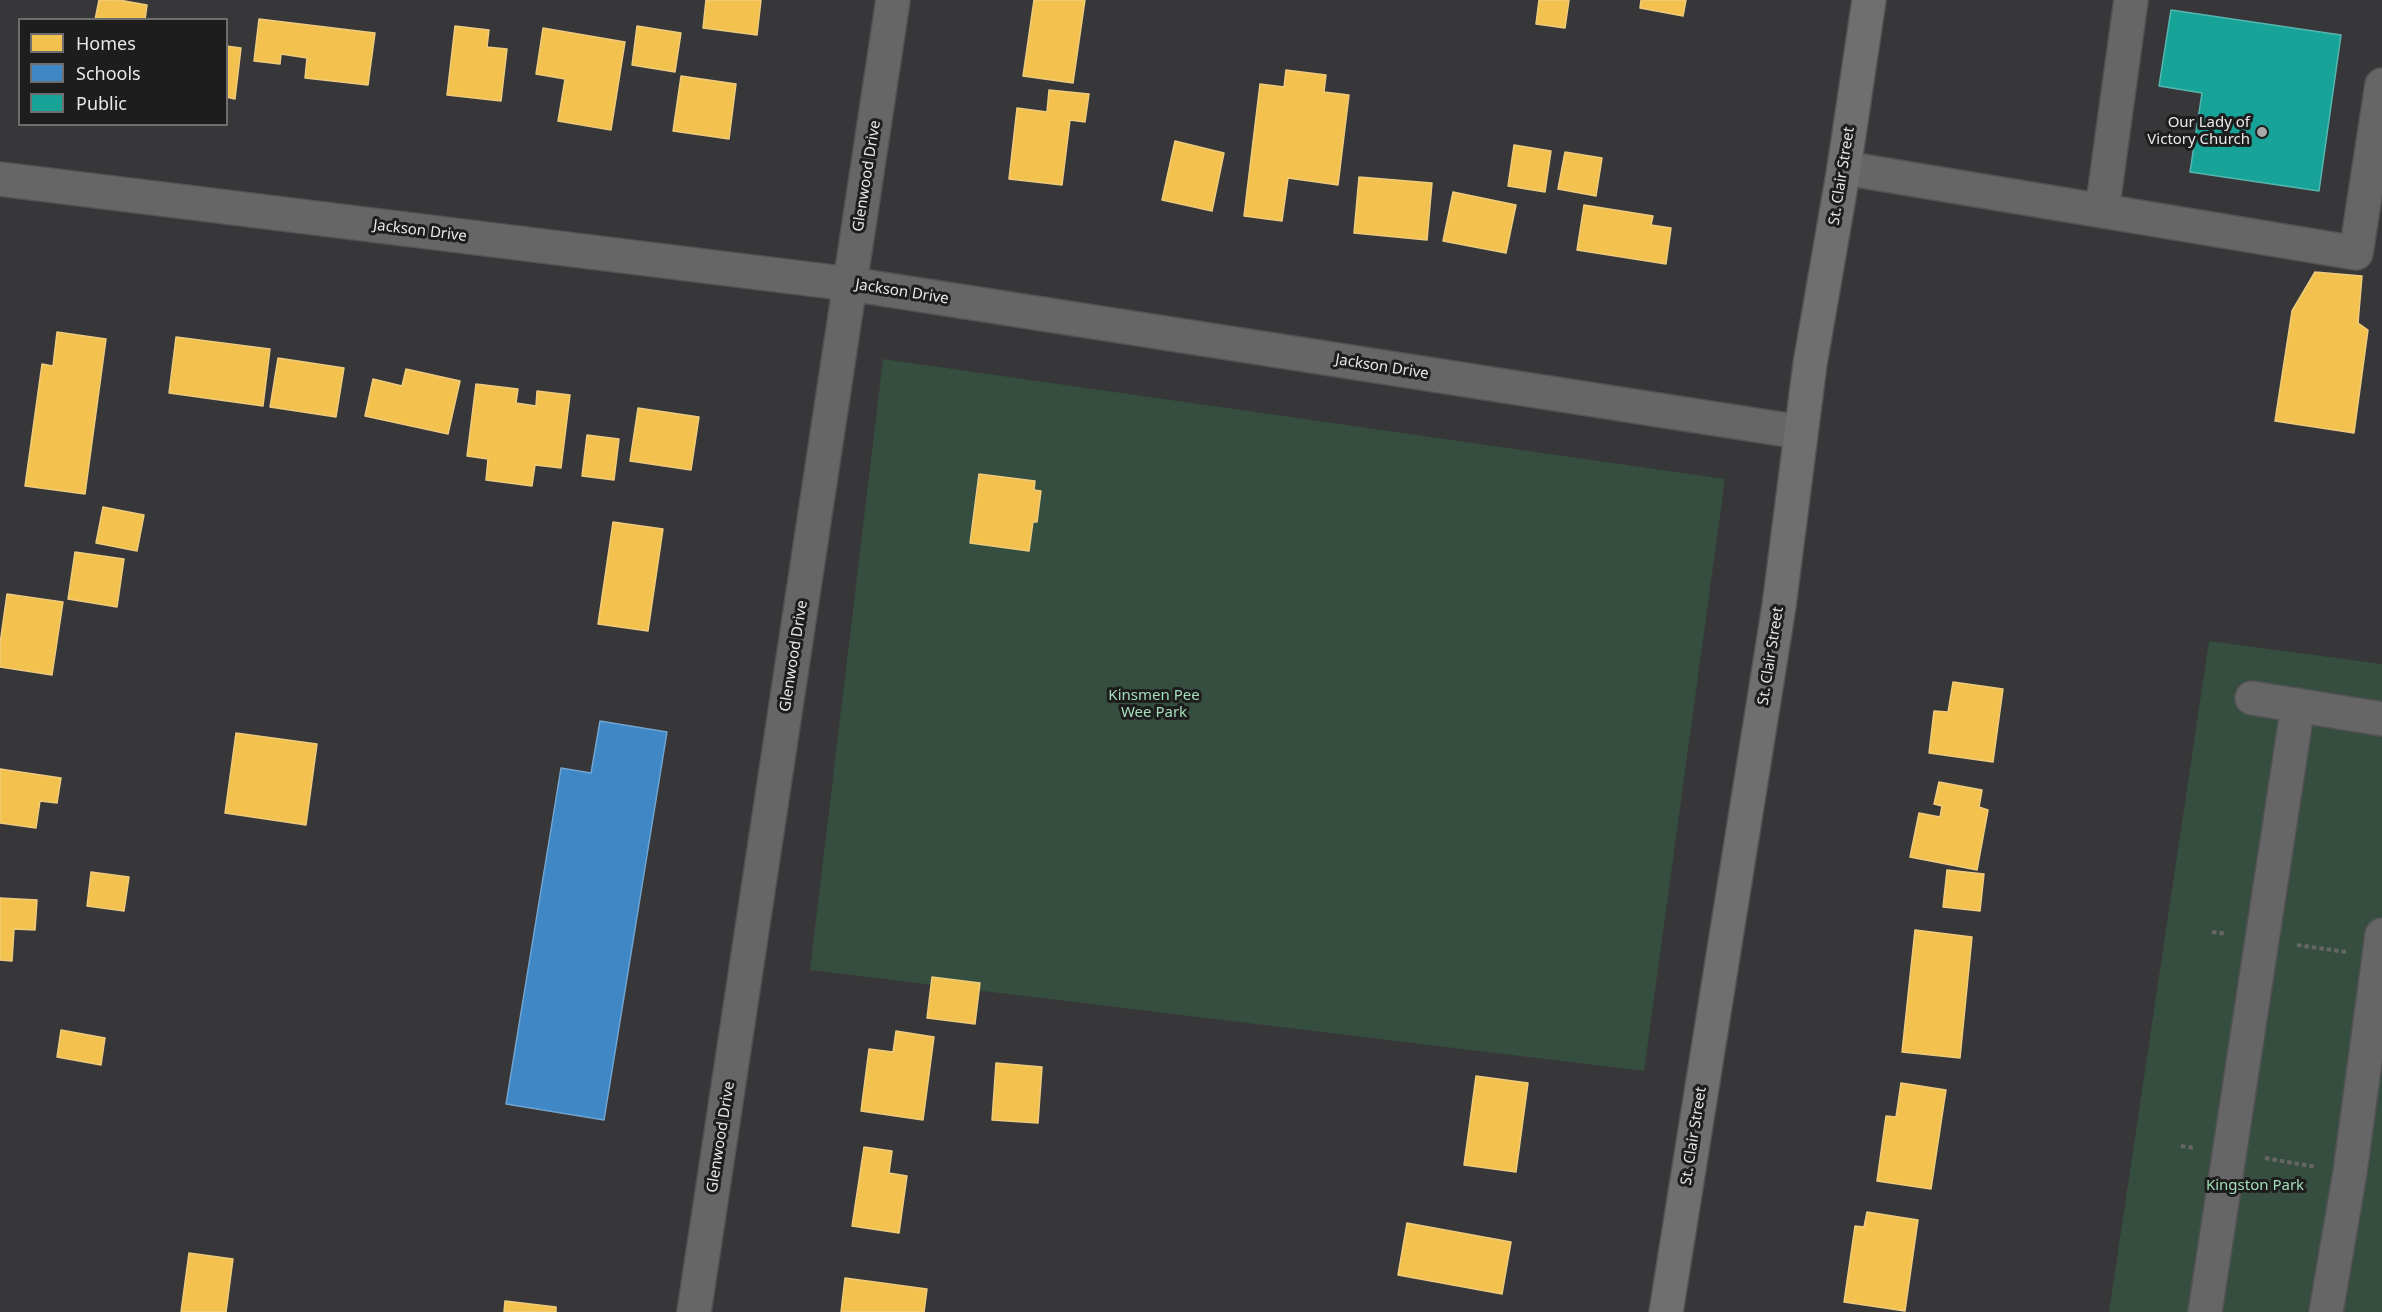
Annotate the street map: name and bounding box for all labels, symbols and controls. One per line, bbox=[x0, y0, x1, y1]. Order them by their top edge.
legend bbox=[18, 18, 228, 126]
text: Homes bbox=[76, 31, 136, 55]
text: Schools bbox=[76, 61, 141, 85]
text: Public bbox=[76, 91, 127, 115]
place label: Our Lady of Victory Church bbox=[2147, 114, 2250, 149]
street label: Glenwood Drive bbox=[849, 119, 885, 233]
marker: Our Lady of Victory Church bbox=[2255, 125, 2269, 139]
street label: St. Clair Street bbox=[1825, 126, 1859, 226]
street label: Jackson Drive bbox=[372, 216, 468, 246]
street label: Jackson Drive bbox=[854, 276, 950, 308]
street label: Jackson Drive bbox=[1334, 351, 1430, 383]
street label: Glenwood Drive bbox=[776, 599, 812, 713]
street label: St. Clair Street bbox=[1754, 606, 1788, 706]
park label: Kinsmen Pee Wee Park bbox=[1108, 687, 1200, 722]
street label: Glenwood Drive bbox=[703, 1080, 739, 1194]
street label: St. Clair Street bbox=[1677, 1086, 1711, 1186]
park label: Kingston Park bbox=[2206, 1177, 2304, 1195]

